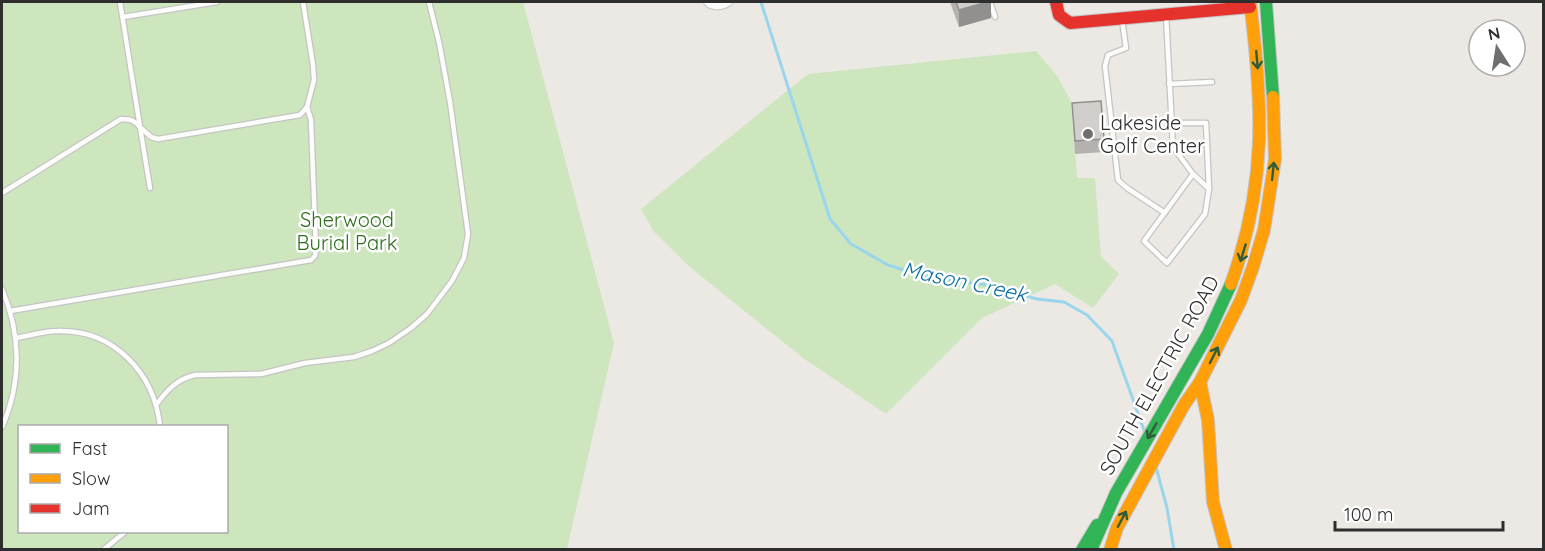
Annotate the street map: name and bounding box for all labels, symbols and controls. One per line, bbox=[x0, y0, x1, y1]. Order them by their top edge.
north arrow bbox=[1467, 18, 1527, 78]
text: N bbox=[1486, 22, 1502, 44]
one-way arrow bbox=[1252, 49, 1263, 69]
place label: Lakeside Golf Center bbox=[1100, 110, 1205, 158]
marker: Lakeside Golf Center bbox=[1081, 127, 1095, 141]
one-way arrow bbox=[1268, 161, 1279, 181]
park label: Sherwood Burial Park bbox=[297, 207, 397, 255]
one-way arrow bbox=[1237, 243, 1248, 262]
water label: Mason Creek bbox=[900, 255, 1031, 307]
street label: SOUTH ELECTRIC ROAD bbox=[1094, 271, 1224, 479]
one-way arrow bbox=[1209, 346, 1220, 364]
one-way arrow bbox=[1145, 422, 1157, 439]
legend bbox=[18, 425, 228, 533]
text: Fast bbox=[72, 437, 107, 460]
text: Slow bbox=[72, 467, 110, 490]
scale bar bbox=[1335, 494, 1503, 532]
text: Jam bbox=[72, 497, 110, 520]
text: 100 m bbox=[1344, 503, 1393, 526]
one-way arrow bbox=[1117, 511, 1128, 529]

